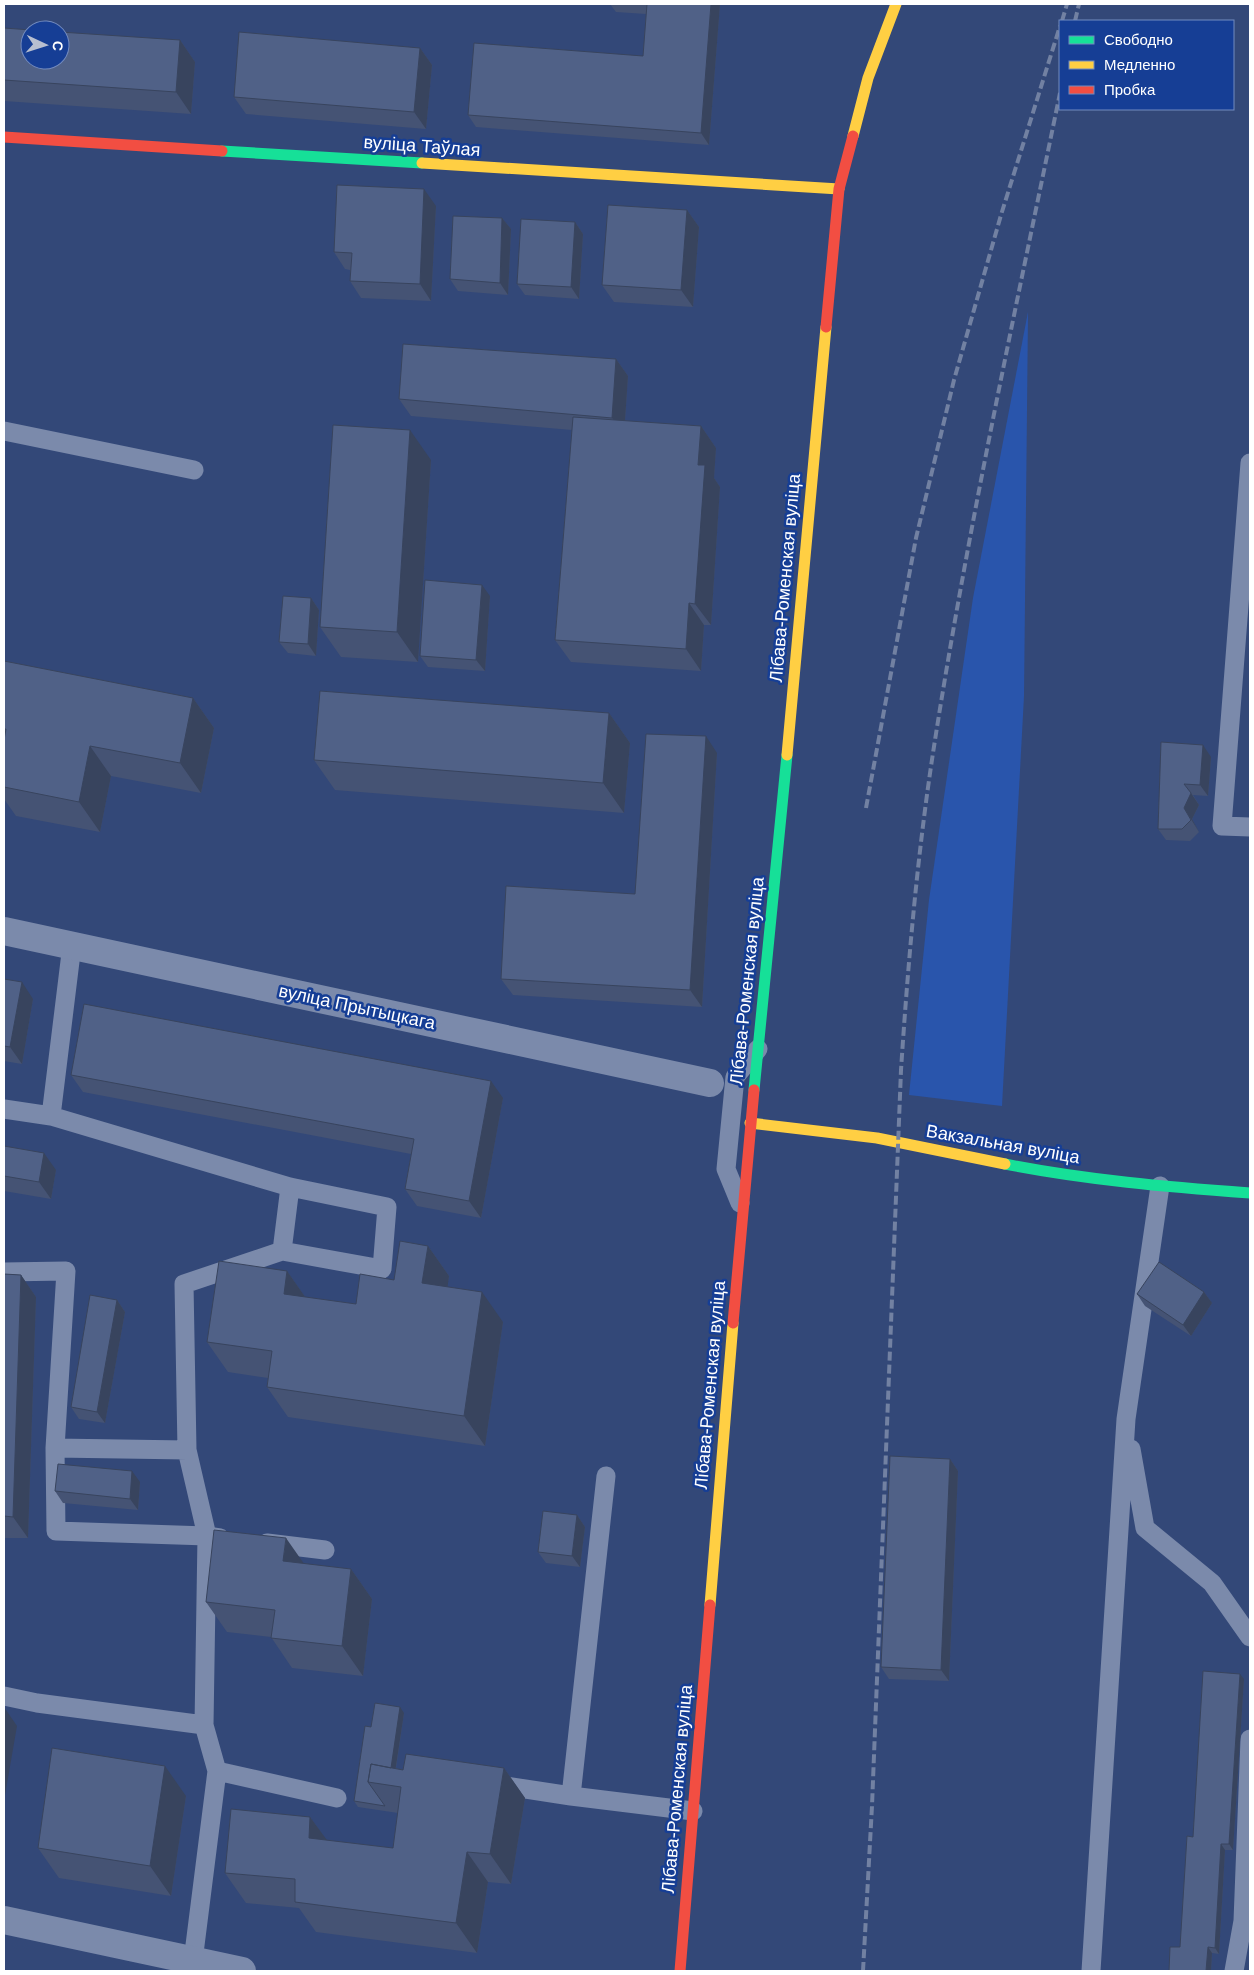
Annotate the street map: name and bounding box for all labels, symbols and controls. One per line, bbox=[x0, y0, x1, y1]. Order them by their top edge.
north arrow bbox=[20, 20, 70, 70]
legend bbox=[1059, 20, 1234, 110]
text: Свободно bbox=[1104, 31, 1173, 48]
text: С bbox=[50, 40, 66, 52]
text: Медленно bbox=[1104, 56, 1175, 73]
text: Пробка bbox=[1104, 81, 1156, 98]
street label: вуліца Таўлая bbox=[363, 132, 481, 160]
street label: Лібава-Роменская вуліца bbox=[766, 472, 804, 683]
street label: Лібава-Роменская вуліца bbox=[726, 875, 768, 1086]
street label: вуліца Прытыцкага bbox=[277, 981, 438, 1034]
street label: Вакзальная вуліца bbox=[925, 1121, 1082, 1168]
street label: Лібава-Роменская вуліца bbox=[691, 1279, 729, 1490]
street label: Лібава-Роменская вуліца bbox=[658, 1683, 696, 1894]

